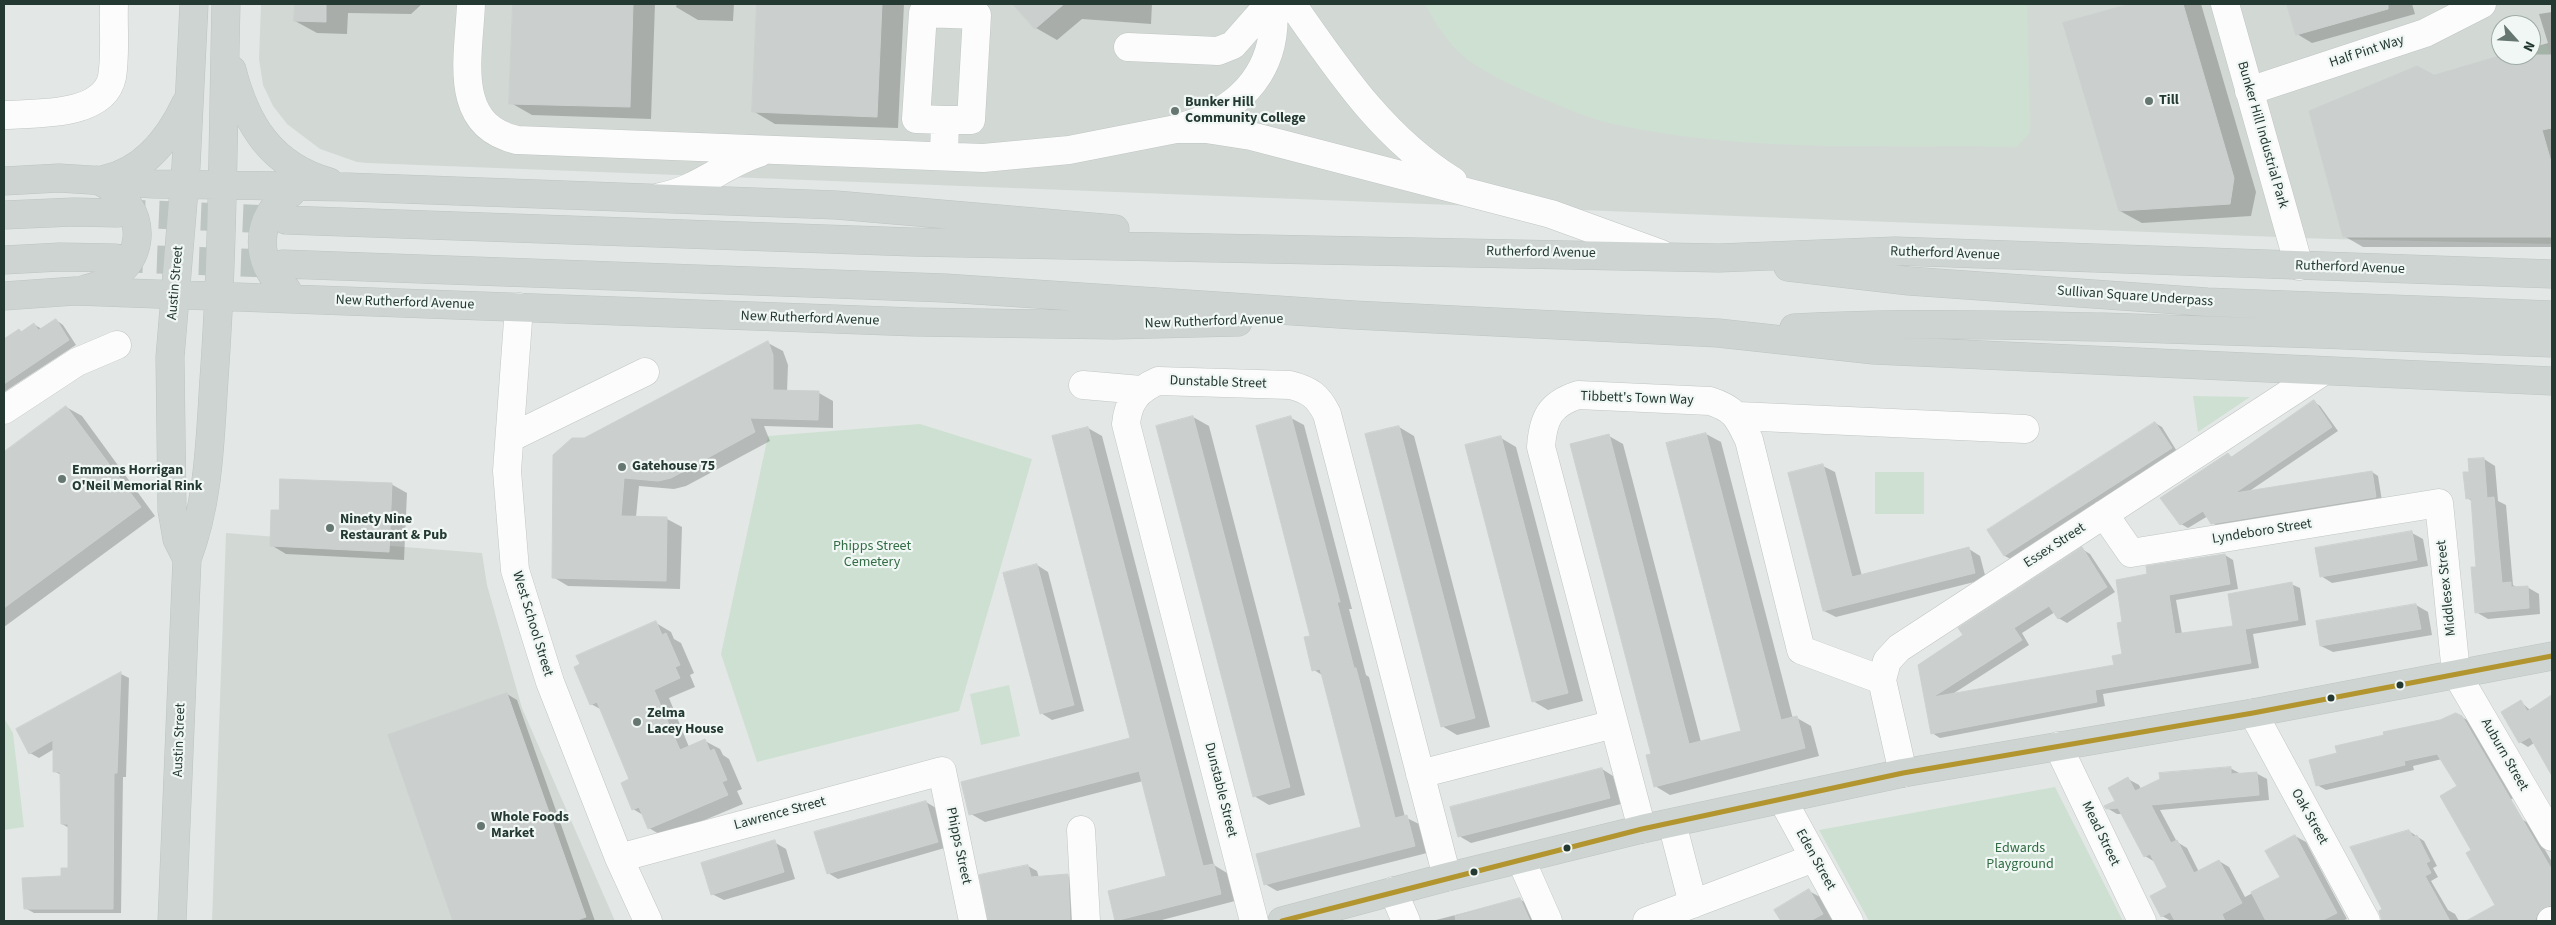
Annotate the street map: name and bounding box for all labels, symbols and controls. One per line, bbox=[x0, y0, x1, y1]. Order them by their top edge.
north arrow bbox=[2491, 15, 2541, 65]
street label: Half Pint Way bbox=[2328, 32, 2406, 72]
text: N bbox=[2518, 38, 2540, 55]
street label: Bunker Hill Industrial Park bbox=[2233, 60, 2291, 210]
place label: Till bbox=[2159, 93, 2179, 109]
place label: Bunker Hill Community College bbox=[1185, 95, 1306, 128]
marker: Till bbox=[2143, 95, 2155, 107]
marker: Bunker Hill Community College bbox=[1169, 105, 1181, 117]
street label: Rutherford Avenue bbox=[1486, 244, 1596, 262]
street label: Rutherford Avenue bbox=[1890, 244, 2000, 264]
street label: Austin Street bbox=[164, 245, 188, 321]
street label: Rutherford Avenue bbox=[2295, 258, 2405, 278]
street label: Sullivan Square Underpass bbox=[2056, 283, 2214, 311]
street label: New Rutherford Avenue bbox=[335, 292, 475, 314]
street label: New Rutherford Avenue bbox=[740, 308, 880, 330]
street label: New Rutherford Avenue bbox=[1144, 311, 1284, 333]
street label: Dunstable Street bbox=[1169, 373, 1267, 393]
street label: Tibbett's Town Way bbox=[1580, 389, 1694, 409]
place label: Gatehouse 75 bbox=[632, 459, 715, 475]
marker: Gatehouse 75 bbox=[616, 461, 628, 473]
place label: Emmons Horrigan O'Neil Memorial Rink bbox=[72, 463, 202, 496]
marker: Emmons Horrigan O'Neil Memorial Rink bbox=[56, 473, 68, 485]
place label: Ninety Nine Restaurant & Pub bbox=[340, 512, 447, 544]
street label: Lyndeboro Street bbox=[2211, 516, 2313, 548]
street label: Essex Street bbox=[2021, 520, 2089, 572]
marker: Ninety Nine Restaurant & Pub bbox=[324, 522, 336, 534]
park label: Phipps Street Cemetery bbox=[833, 539, 911, 572]
street label: Middlesex Street bbox=[2434, 539, 2460, 637]
street label: West School Street bbox=[508, 569, 556, 679]
unlabelled marker bbox=[2395, 680, 2405, 690]
unlabelled marker bbox=[2326, 693, 2336, 703]
street label: Austin Street bbox=[170, 703, 190, 777]
place label: Zelma Lacey House bbox=[647, 706, 724, 739]
marker: Zelma Lacey House bbox=[631, 716, 643, 728]
street label: Auburn Street bbox=[2477, 716, 2531, 794]
street label: Dunstable Street bbox=[1200, 741, 1240, 839]
street label: Oak Street bbox=[2287, 786, 2331, 848]
street label: Lawrence Street bbox=[732, 794, 828, 834]
street label: Mead Street bbox=[2077, 799, 2123, 869]
street label: Phipps Street bbox=[942, 806, 974, 886]
place label: Whole Foods Market bbox=[491, 810, 569, 842]
marker: Whole Foods Market bbox=[475, 820, 487, 832]
street label: Eden Street bbox=[1791, 826, 1839, 894]
park label: Edwards Playground bbox=[1986, 841, 2054, 874]
unlabelled marker bbox=[1562, 843, 1572, 853]
unlabelled marker bbox=[1469, 867, 1479, 877]

